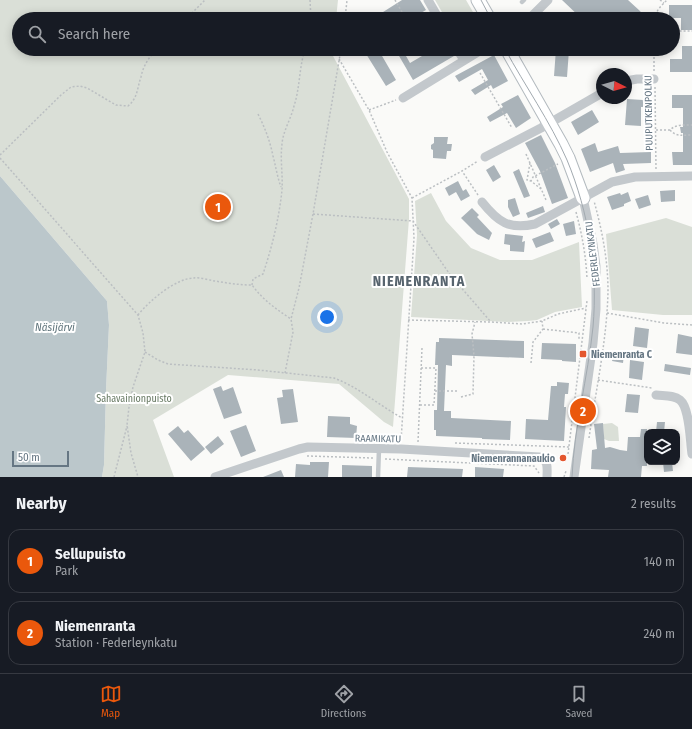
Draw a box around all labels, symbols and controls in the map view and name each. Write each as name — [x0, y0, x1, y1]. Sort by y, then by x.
search box — [12, 12, 680, 56]
icon: search — [26, 23, 48, 45]
text: Search here — [58, 25, 130, 43]
north arrow — [596, 68, 632, 104]
street label: PUUPUTKENPOLKU — [642, 75, 656, 151]
pin: 1 — [205, 192, 231, 222]
street label: FEDERLEYNKATU — [583, 220, 603, 287]
district label: NIEMENRANTA — [373, 273, 465, 290]
your location — [317, 307, 337, 327]
water label: Näsijärvi — [35, 321, 75, 334]
marker: Niemenranta C — [578, 349, 588, 359]
place label: Niemenranta C — [591, 349, 653, 361]
park label: Sahavainionpuisto — [96, 393, 172, 405]
pin: 2 — [570, 396, 596, 426]
map controls — [644, 429, 680, 465]
button: layers — [644, 429, 680, 465]
street label: RAAMIKATU — [355, 433, 401, 445]
scale bar — [12, 449, 69, 468]
text: 50 m — [18, 451, 40, 464]
place label: Niemenrannanaukio — [471, 453, 556, 465]
marker: Niemenrannanaukio — [558, 453, 568, 463]
text: Nearby — [16, 493, 67, 514]
text: 2 results — [631, 496, 676, 511]
text: Sellupuisto — [55, 545, 126, 563]
text: 1 — [27, 554, 33, 569]
text: 140 m — [644, 554, 675, 569]
text: Park — [55, 563, 78, 578]
text: Niemenranta — [55, 617, 135, 635]
text: 2 — [27, 626, 33, 641]
text: 240 m — [643, 626, 675, 641]
text: Station · Federleynkatu — [55, 635, 177, 650]
tab: Map — [100, 683, 122, 720]
tab: Directions — [321, 683, 366, 720]
tab: Saved — [566, 683, 592, 720]

